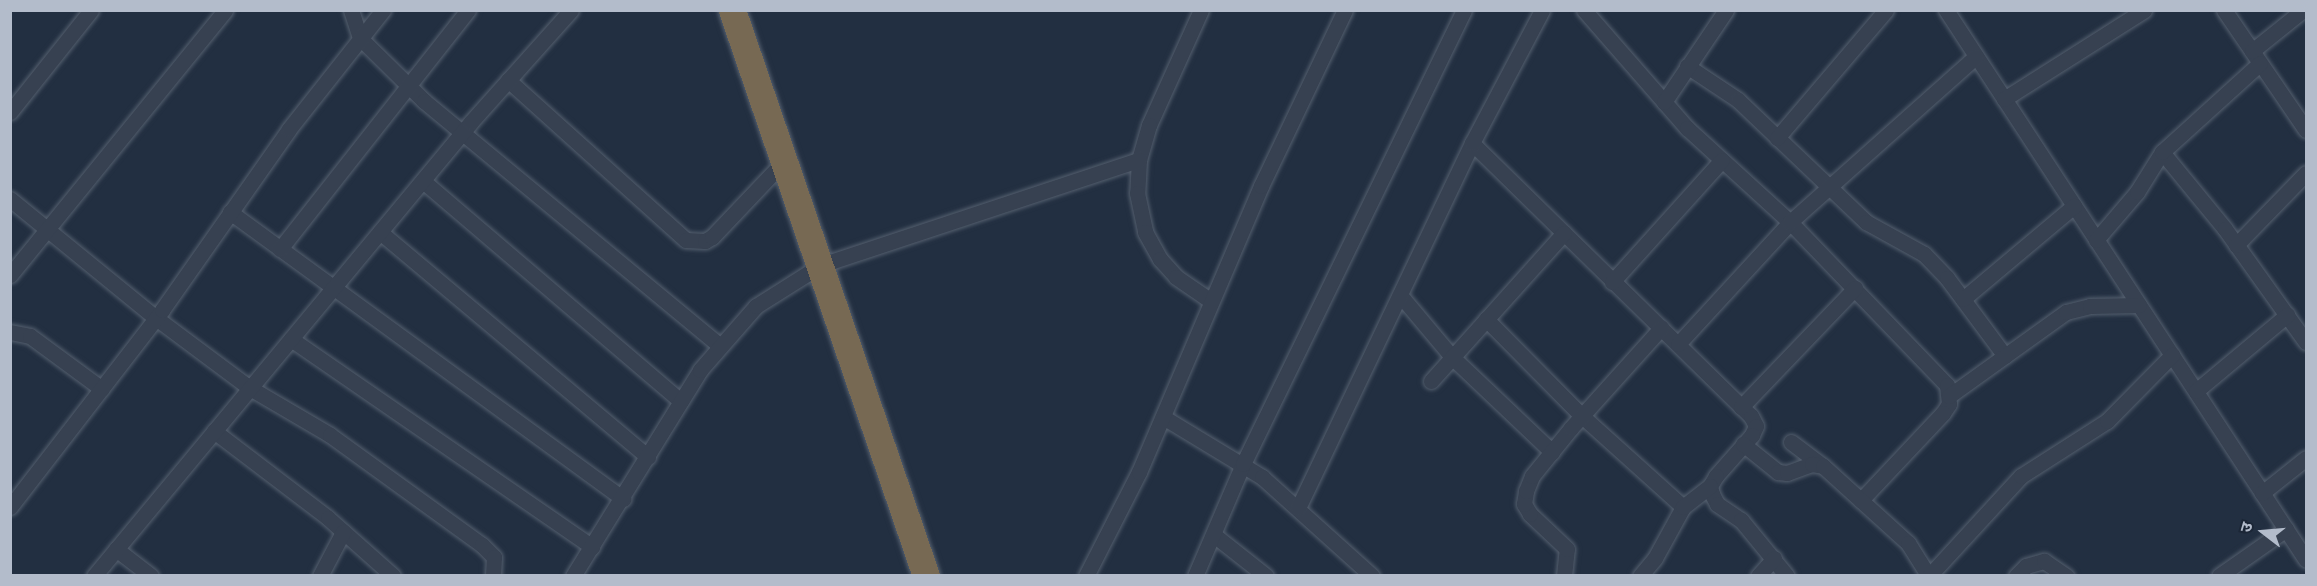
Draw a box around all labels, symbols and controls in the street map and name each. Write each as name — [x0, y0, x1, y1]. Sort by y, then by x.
north arrow — [2233, 502, 2293, 562]
text: उ — [2235, 520, 2256, 534]

